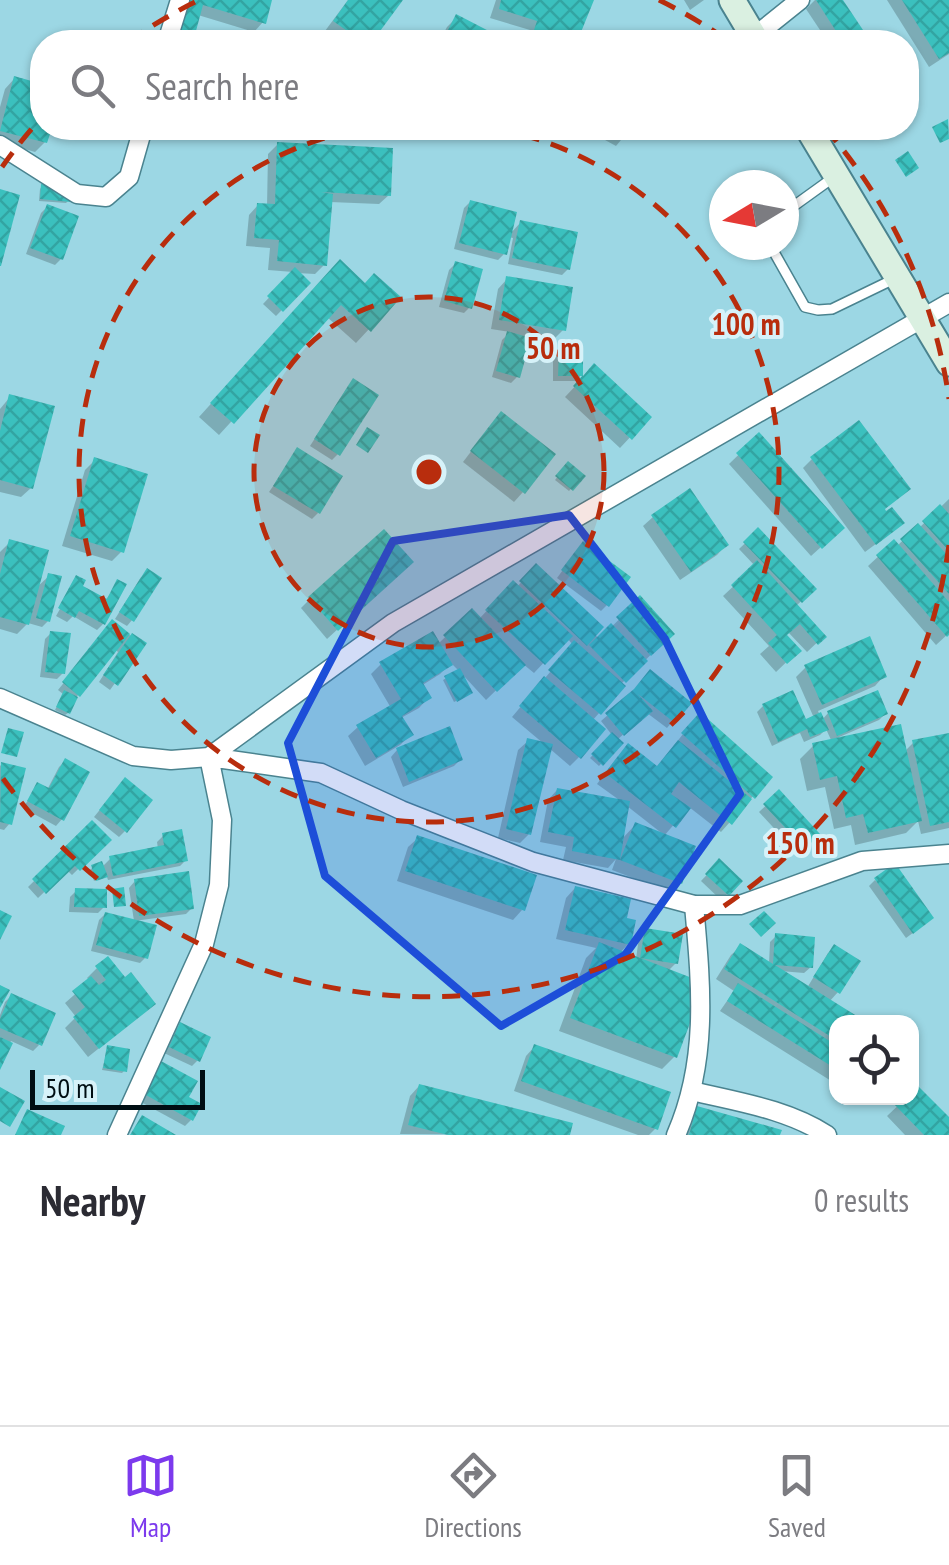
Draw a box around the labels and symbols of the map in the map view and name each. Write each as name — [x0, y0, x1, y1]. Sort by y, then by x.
north arrow — [709, 170, 799, 260]
text: 100 m — [711, 304, 781, 343]
text: 50 m — [526, 328, 580, 367]
centre of rings — [411, 454, 447, 490]
text: 150 m — [765, 823, 835, 862]
scale bar — [30, 1065, 205, 1110]

